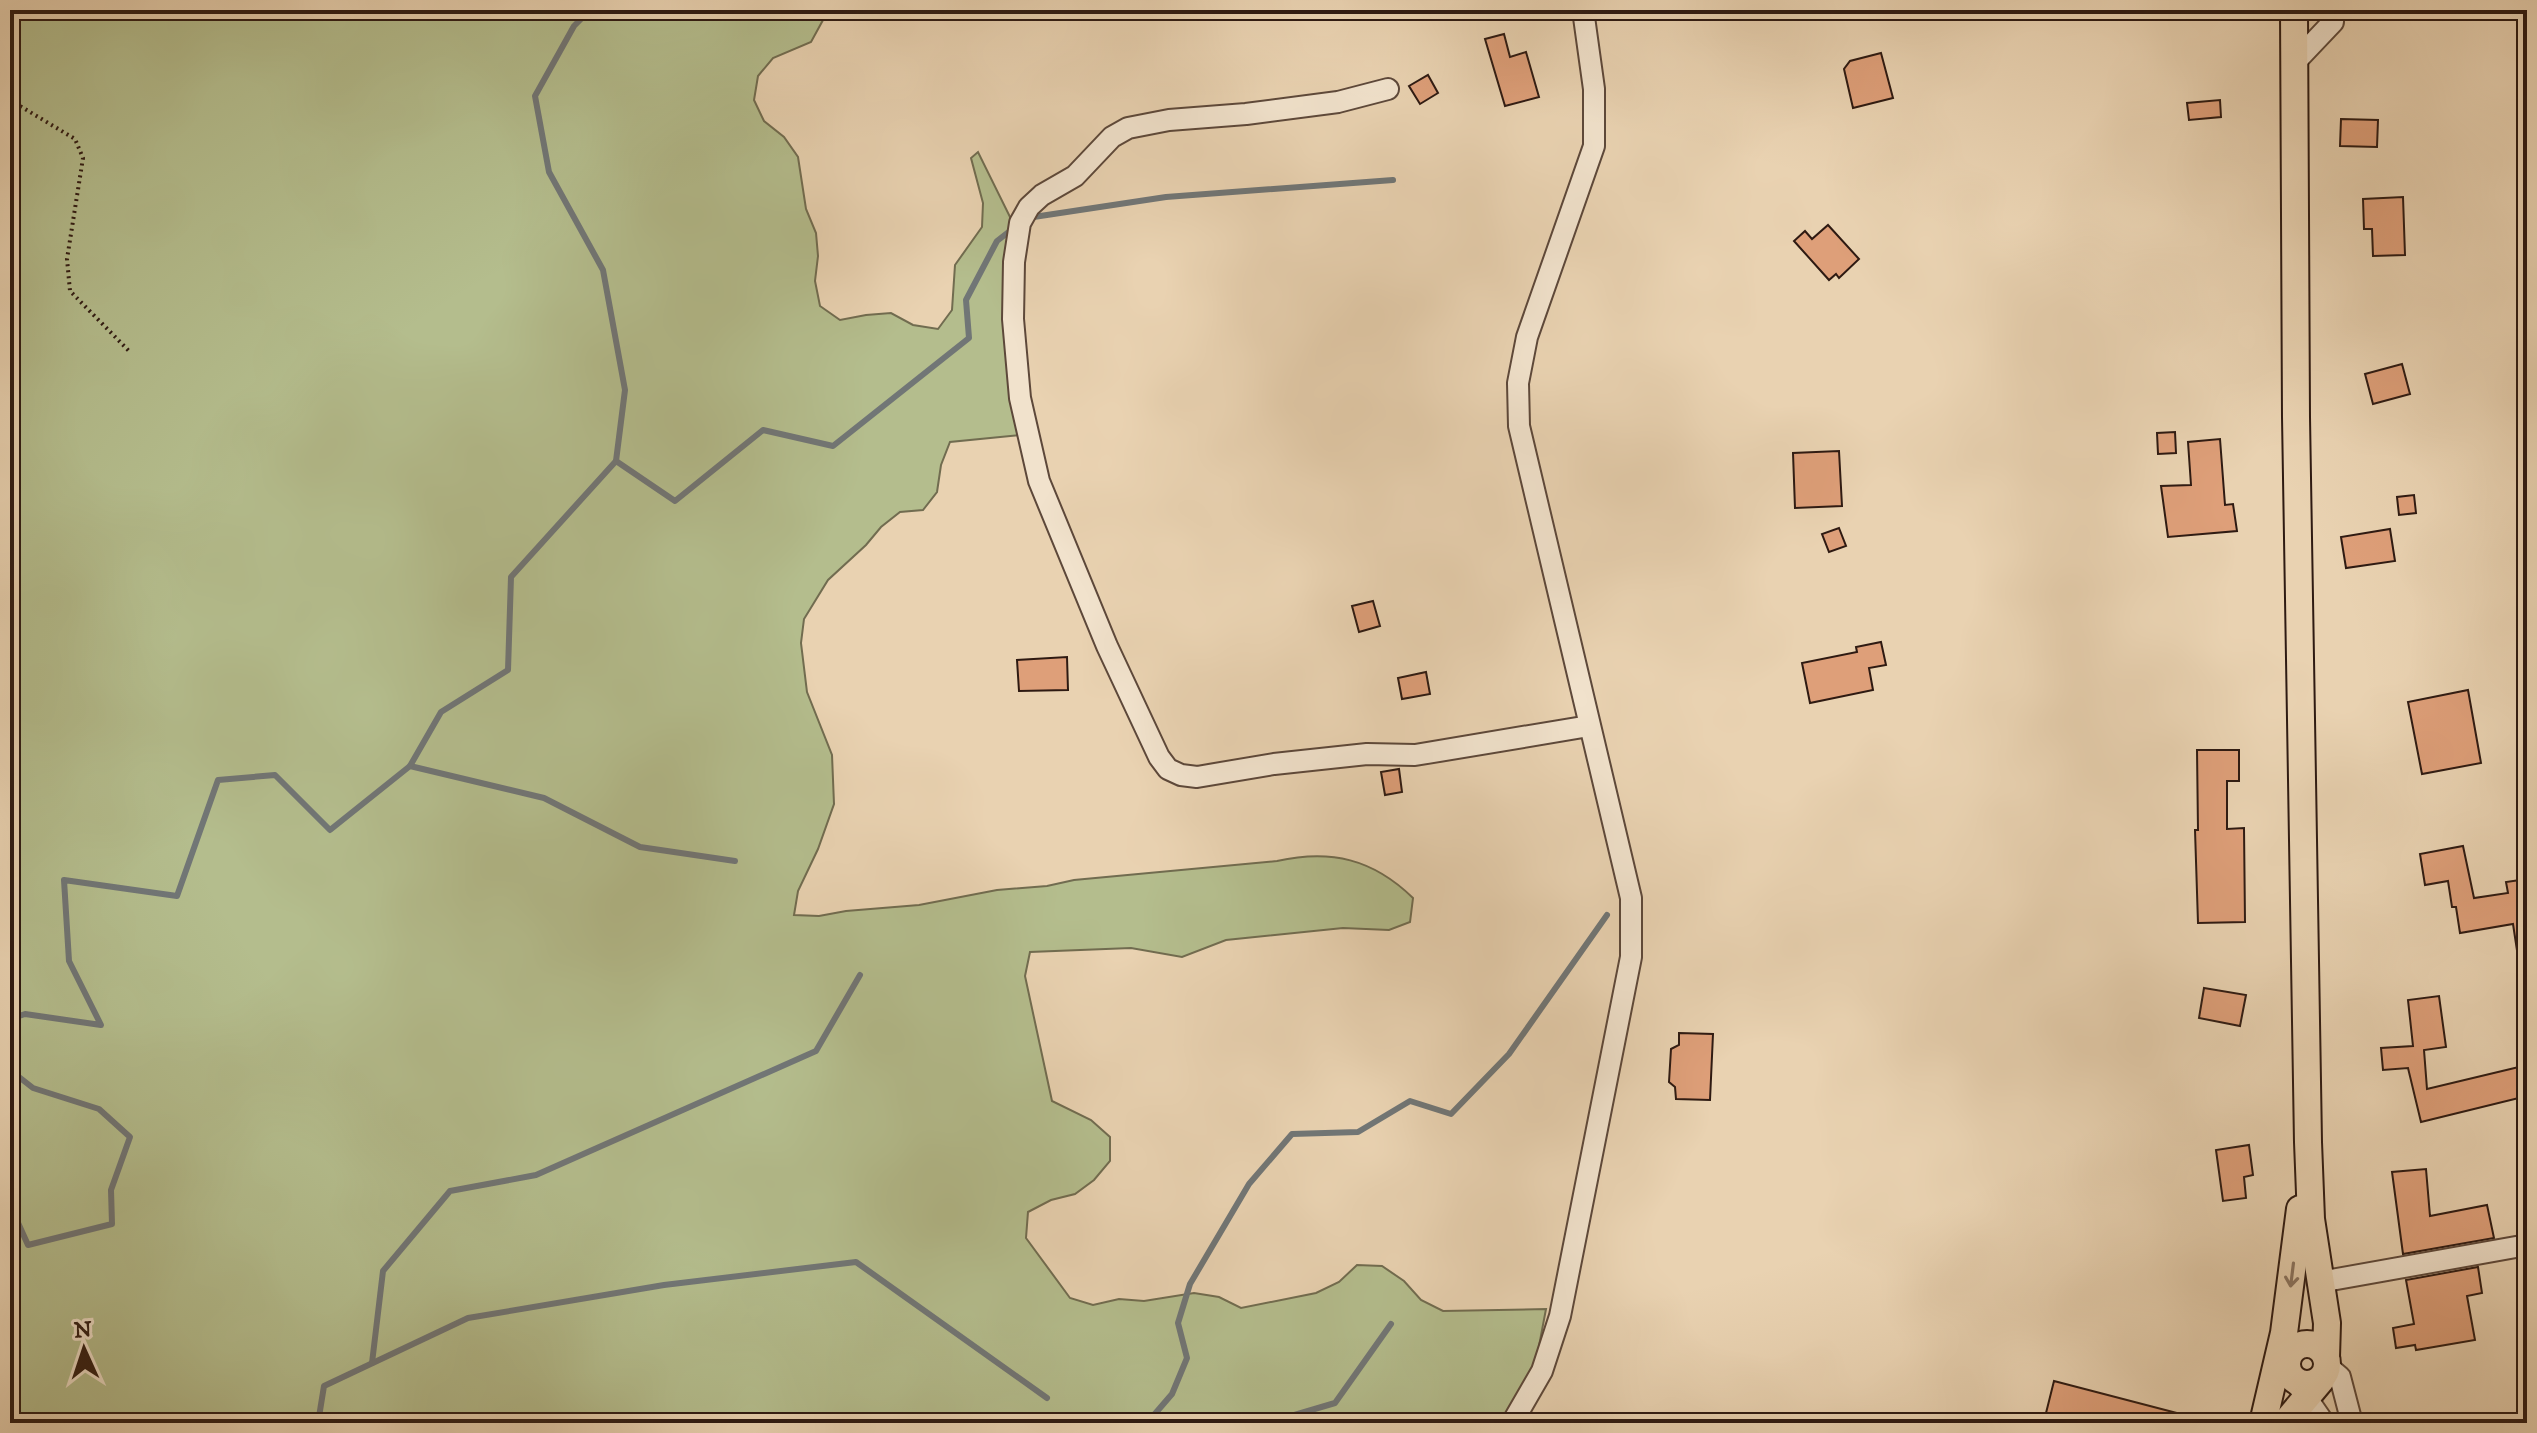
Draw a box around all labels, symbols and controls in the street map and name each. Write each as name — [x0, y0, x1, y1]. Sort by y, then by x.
one-way arrow — [2284, 1261, 2299, 1288]
north arrow — [44, 1309, 124, 1389]
text: N — [73, 1317, 93, 1344]

